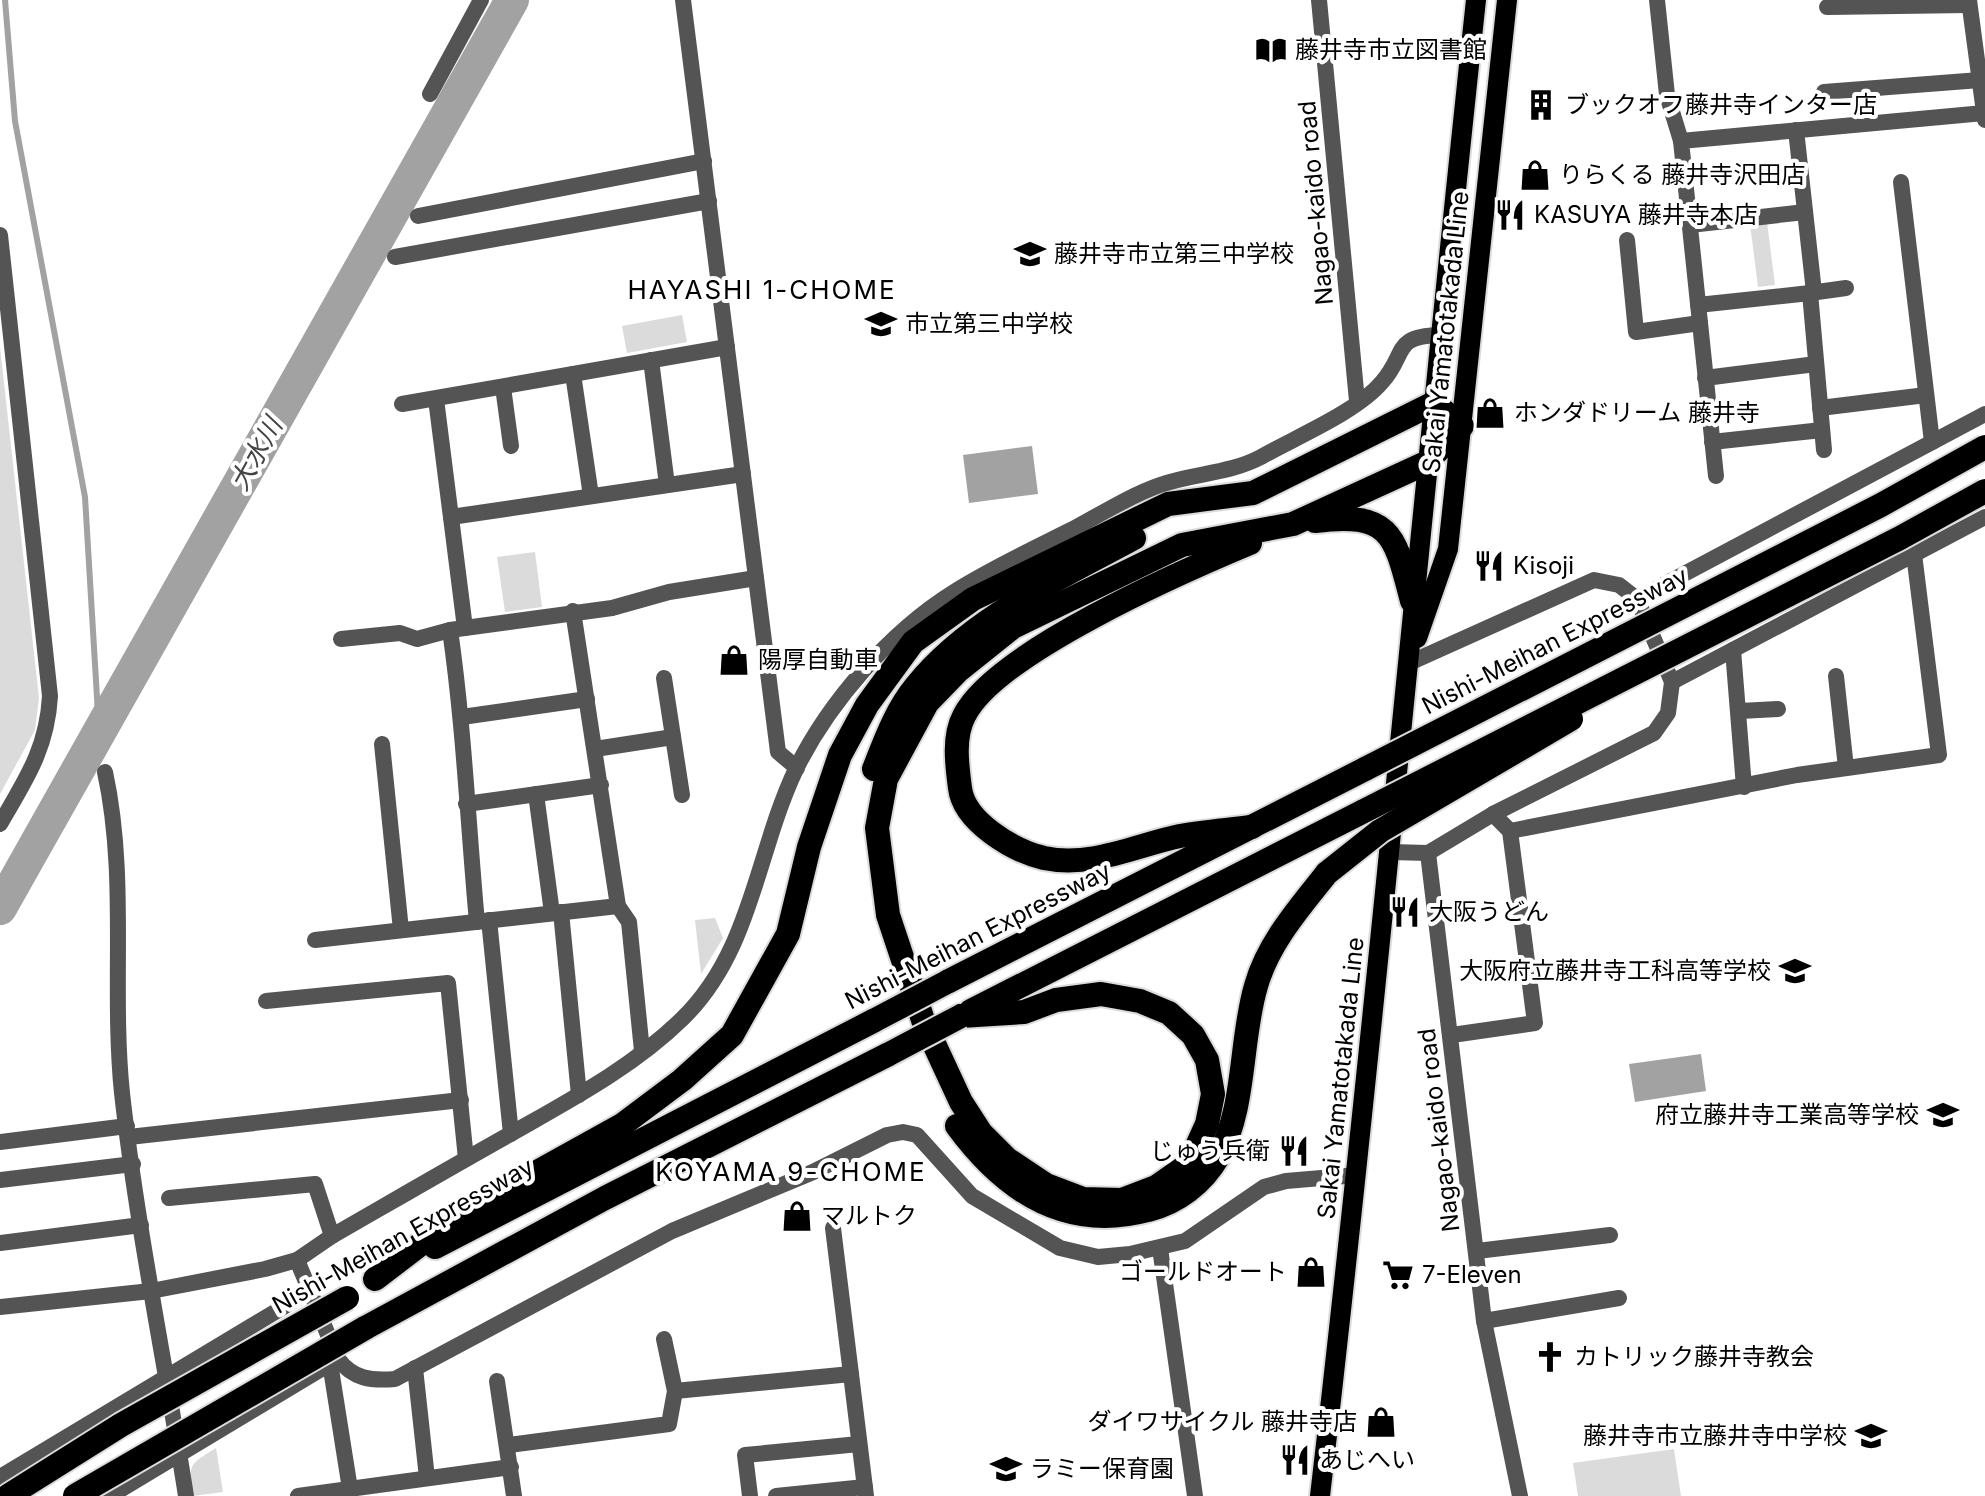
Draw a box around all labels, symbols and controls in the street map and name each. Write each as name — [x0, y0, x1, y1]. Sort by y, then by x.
library icon: 藤井寺市立図書館 — [1254, 33, 1288, 67]
place label: 藤井寺市立図書館 — [1295, 35, 1487, 64]
building icon: ブックオフ藤井寺インター店 — [1524, 88, 1558, 122]
place label: ブックオフ藤井寺インター店 — [1565, 90, 1877, 119]
street label: Nagao-kaido road — [1292, 100, 1339, 306]
shop icon: りらくる 藤井寺沢田店 — [1518, 158, 1552, 192]
place label: りらくる 藤井寺沢田店 — [1559, 160, 1805, 189]
street label: Sakai Yamatotakada Line — [1416, 190, 1475, 474]
restaurant icon: KASUYA 藤井寺本店 — [1493, 198, 1527, 232]
place label: KASUYA 藤井寺本店 — [1534, 200, 1758, 229]
school or university icon: 藤井寺市立第三中学校 — [1013, 237, 1047, 271]
place label: 藤井寺市立第三中学校 — [1054, 239, 1294, 268]
district label: HAYASHI 1-CHOME — [627, 274, 897, 305]
school or university icon: 市立第三中学校 — [864, 307, 898, 341]
place label: 市立第三中学校 — [905, 309, 1073, 338]
shop icon: ホンダドリーム 藤井寺 — [1473, 396, 1507, 430]
place label: ホンダドリーム 藤井寺 — [1514, 398, 1760, 427]
water label: 大水川 — [223, 410, 289, 495]
restaurant icon: Kisoji — [1472, 549, 1506, 583]
place label: Kisoji — [1513, 551, 1574, 580]
street label: Nishi-Meihan Expressway — [1417, 561, 1692, 720]
shop icon: 陽厚自動車 — [717, 643, 751, 677]
place label: 陽厚自動車 — [758, 645, 878, 674]
street label: Nishi-Meihan Expressway — [840, 856, 1115, 1015]
restaurant icon: 大阪うどん — [1388, 895, 1422, 929]
place label: 大阪うどん — [1429, 897, 1549, 926]
street label: Sakai Yamatotakada Line — [1311, 936, 1370, 1220]
school or university icon: 大阪府立藤井寺工科高等学校 — [1778, 954, 1812, 988]
place label: 大阪府立藤井寺工科高等学校 — [1459, 956, 1771, 985]
street label: Nagao-kaido road — [1412, 1027, 1465, 1234]
school or university icon: 府立藤井寺工業高等学校 — [1926, 1098, 1960, 1132]
place label: 府立藤井寺工業高等学校 — [1655, 1100, 1919, 1129]
restaurant icon: じゅう兵衛 — [1277, 1134, 1311, 1168]
place label: じゅう兵衛 — [1150, 1136, 1270, 1165]
street label: Nishi-Meihan Expressway — [267, 1152, 538, 1320]
district label: KOYAMA 9-CHOME — [655, 1156, 927, 1187]
shop icon: マルトク — [780, 1199, 814, 1233]
place label: マルトク — [821, 1201, 917, 1230]
shop icon: ゴールドオート — [1294, 1255, 1328, 1289]
place label: ゴールドオート — [1119, 1257, 1287, 1286]
supermarket icon: 7-Eleven — [1381, 1258, 1415, 1292]
place label: 7-Eleven — [1422, 1260, 1522, 1289]
church icon: カトリック藤井寺教会 — [1533, 1340, 1567, 1374]
place label: カトリック藤井寺教会 — [1574, 1342, 1814, 1371]
shop icon: ダイワサイクル 藤井寺店 — [1364, 1405, 1398, 1439]
place label: ダイワサイクル 藤井寺店 — [1087, 1407, 1357, 1436]
school or university icon: 藤井寺市立藤井寺中学校 — [1854, 1419, 1888, 1453]
place label: 藤井寺市立藤井寺中学校 — [1583, 1421, 1847, 1450]
restaurant icon: あじへい — [1278, 1443, 1312, 1477]
place label: あじへい — [1319, 1445, 1415, 1474]
school or university icon: ラミー保育園 — [989, 1452, 1023, 1486]
place label: ラミー保育園 — [1030, 1454, 1174, 1483]

